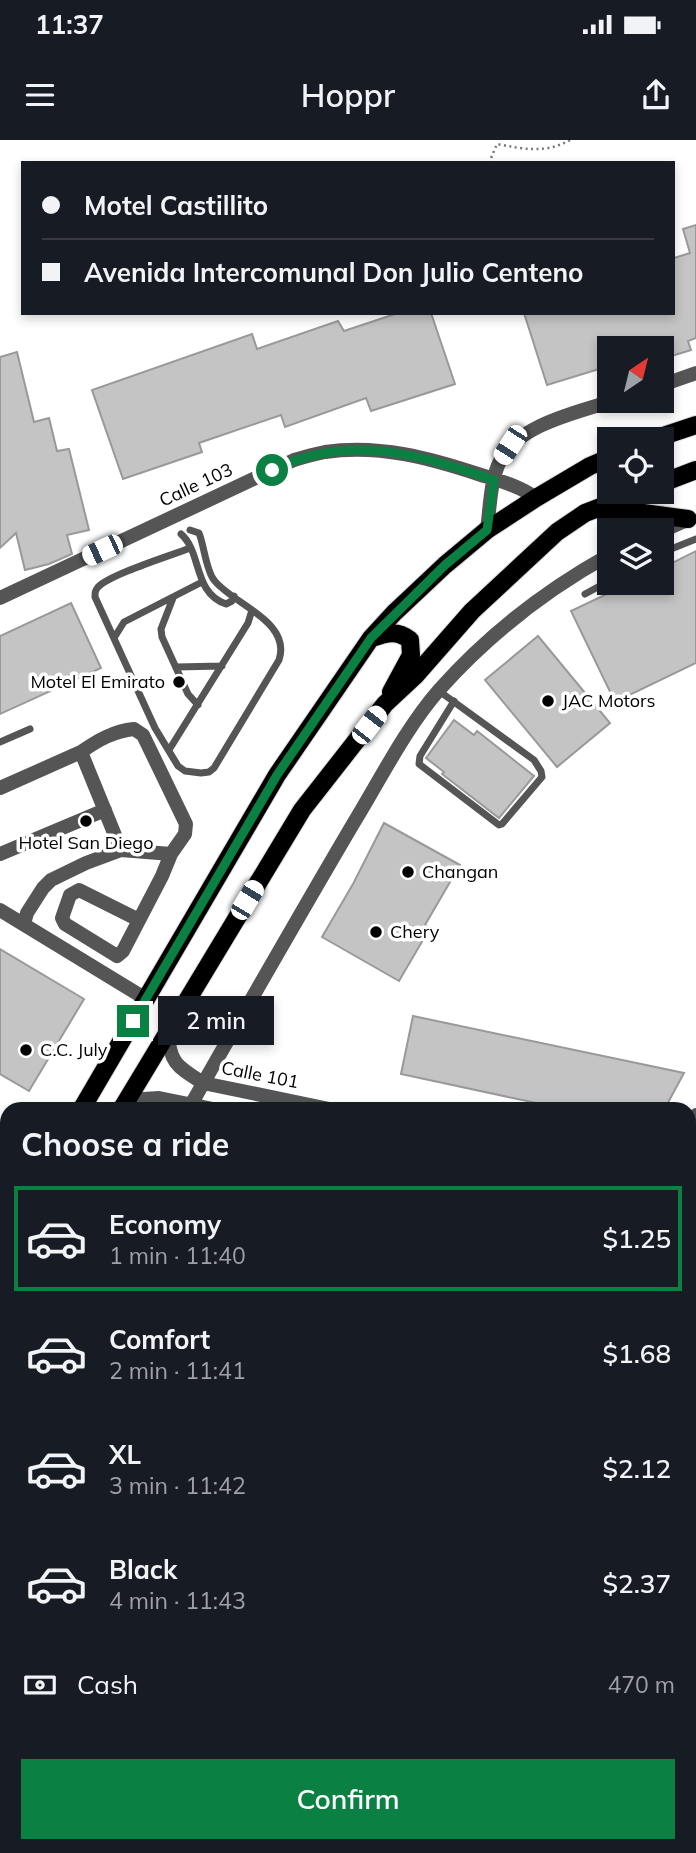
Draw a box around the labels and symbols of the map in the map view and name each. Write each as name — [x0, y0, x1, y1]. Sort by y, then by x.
north arrow — [597, 336, 674, 413]
car — [490, 422, 531, 468]
route start — [256, 454, 288, 486]
street label: Calle 103 — [155, 458, 236, 512]
car — [79, 532, 126, 568]
place label: Motel El Emirato — [30, 670, 165, 693]
marker: Motel El Emirato — [171, 674, 187, 690]
place label: JAC Motors — [562, 689, 656, 712]
marker: JAC Motors — [540, 693, 556, 709]
car — [348, 702, 391, 748]
marker: Hotel San Diego — [78, 813, 94, 829]
place label: Hotel San Diego — [19, 831, 153, 854]
place label: Changan — [422, 860, 498, 883]
marker: Changan — [400, 864, 416, 880]
car — [228, 877, 267, 923]
place label: Chery — [390, 920, 440, 943]
marker: Chery — [368, 924, 384, 940]
callout: 2 min — [158, 996, 273, 1046]
route end — [117, 1005, 149, 1037]
place label: C.C. July — [40, 1038, 108, 1061]
marker: C.C. July — [18, 1042, 34, 1058]
street label: Calle 101 — [219, 1056, 301, 1093]

